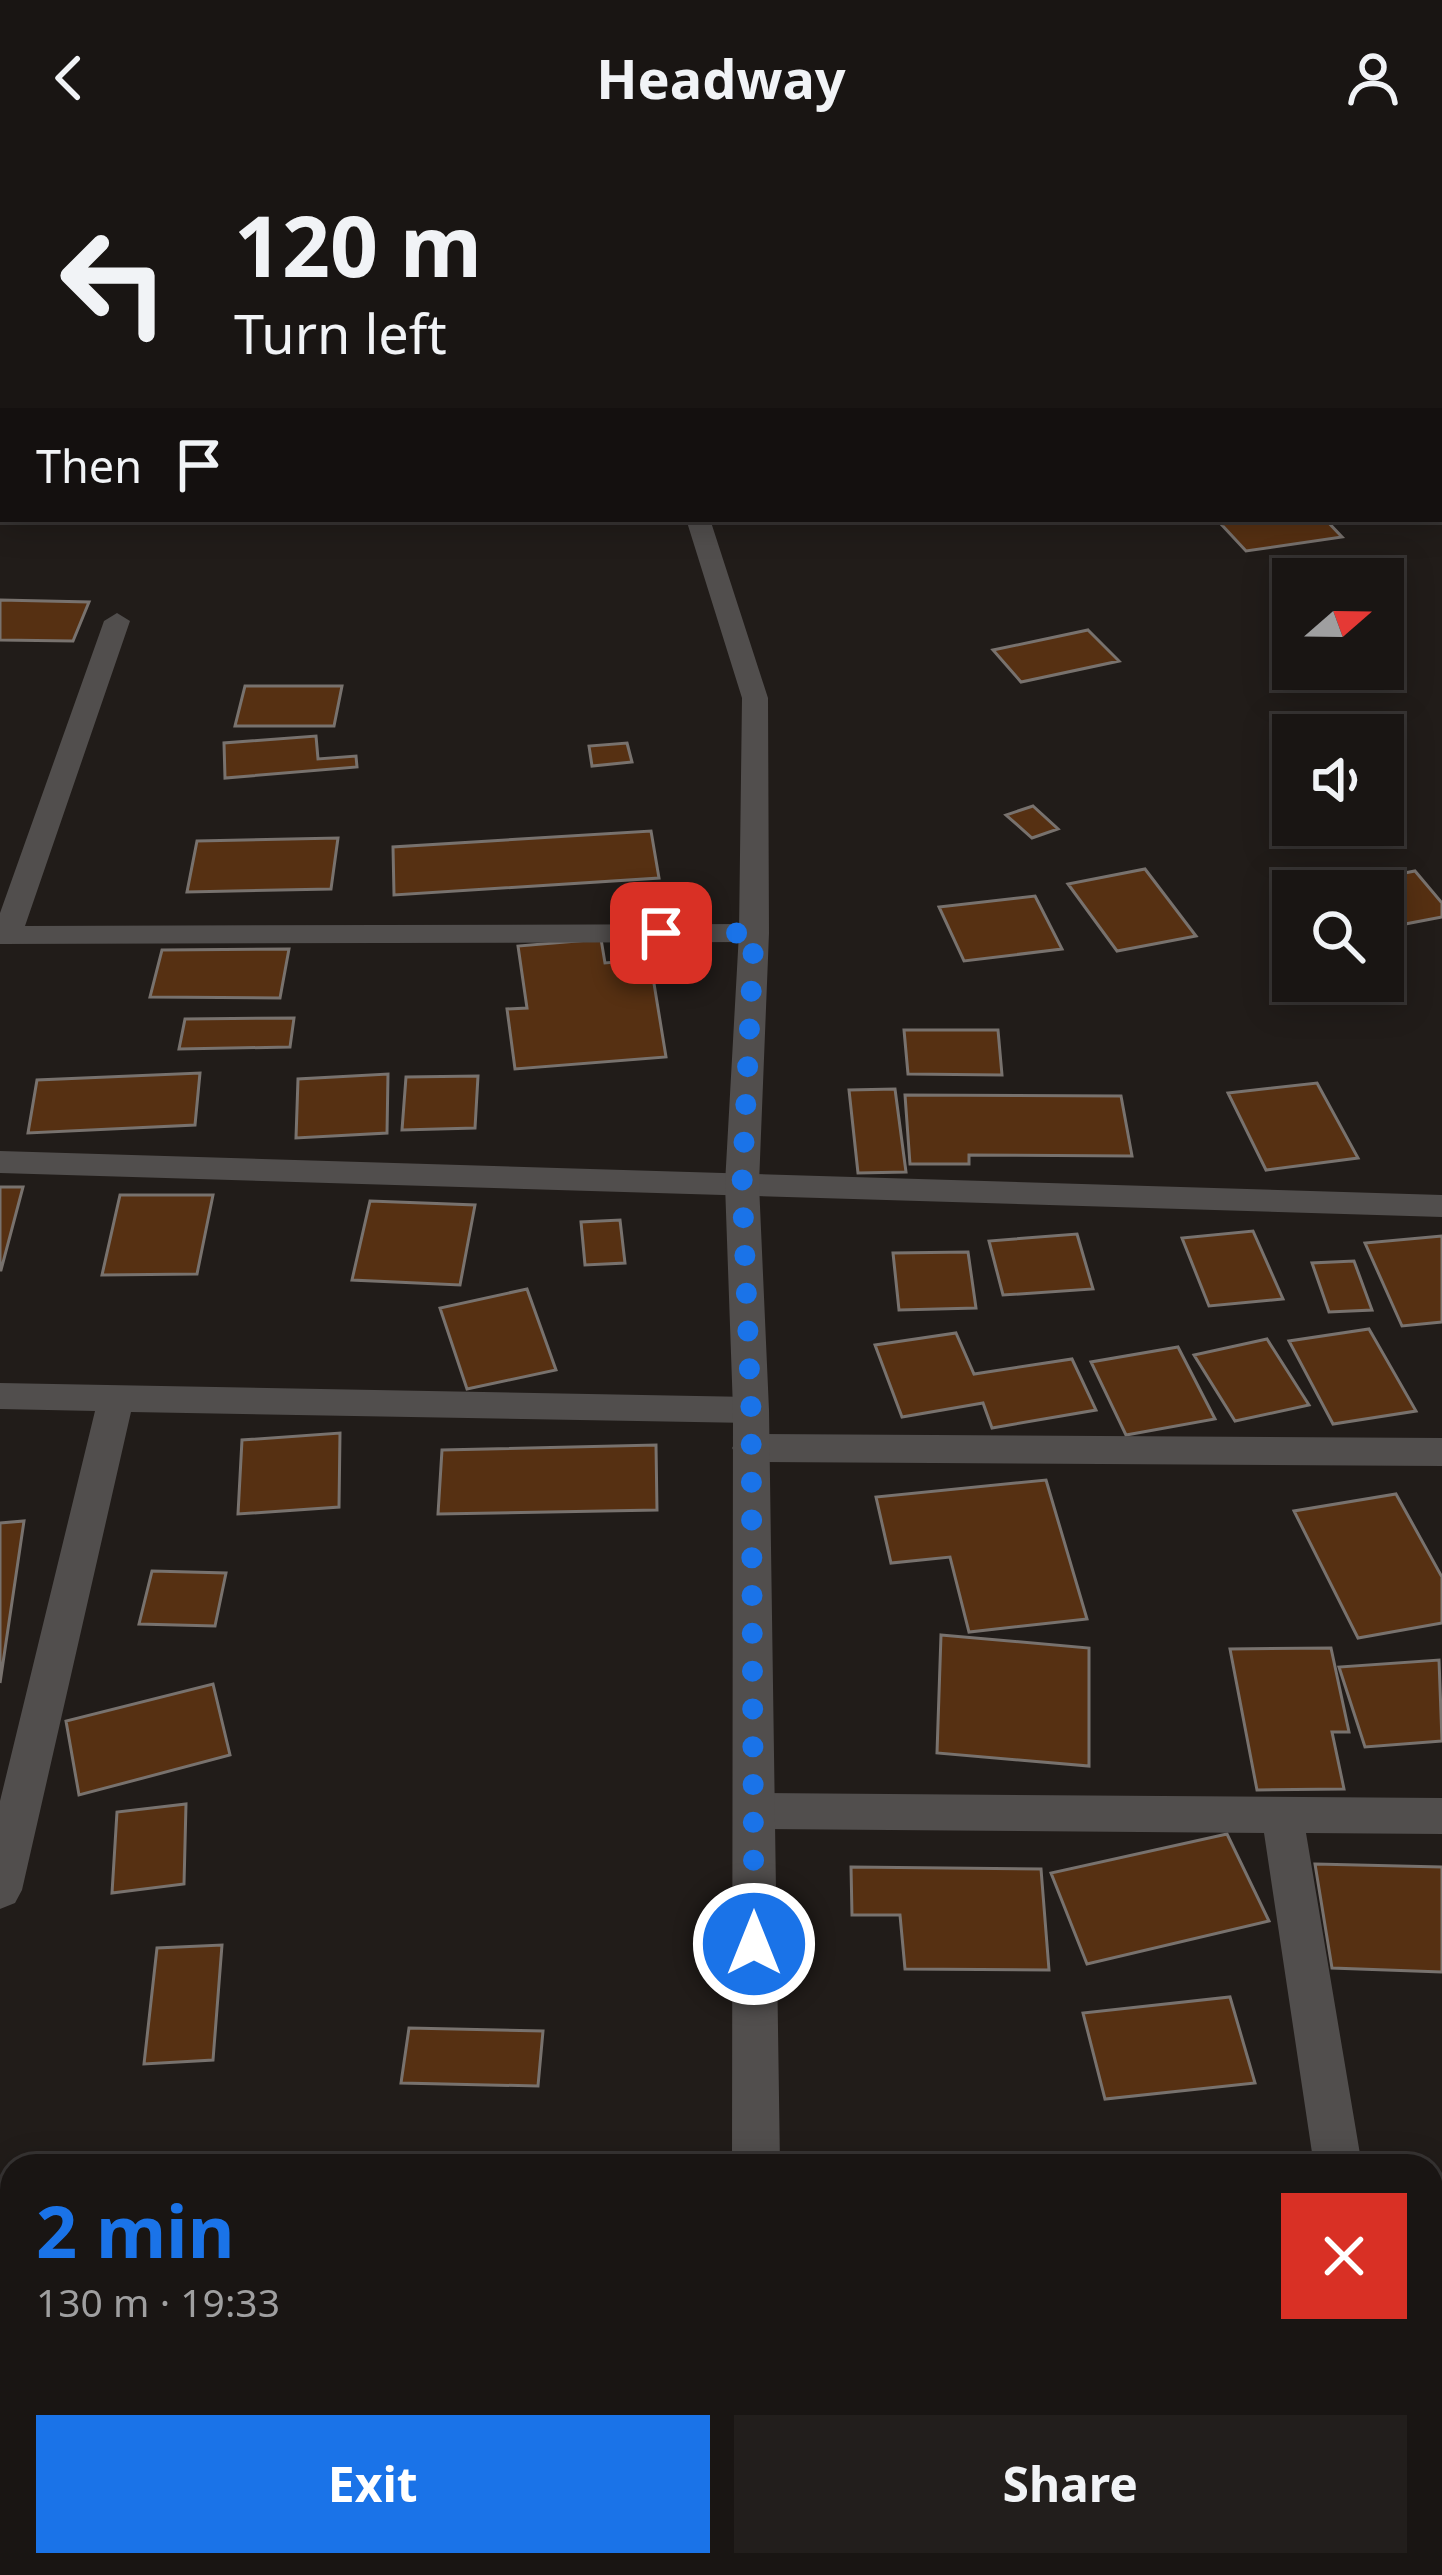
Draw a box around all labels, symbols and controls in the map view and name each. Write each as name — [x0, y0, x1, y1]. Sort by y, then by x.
text: Headway — [596, 41, 846, 115]
icon: back — [36, 45, 102, 111]
icon: person — [1340, 45, 1406, 111]
text: 120 m — [234, 187, 482, 302]
icon: left — [36, 204, 192, 360]
text: Turn left — [234, 296, 447, 370]
icon: arrive — [166, 432, 232, 498]
text: Then — [36, 435, 142, 496]
north arrow — [1272, 558, 1404, 690]
map controls — [1272, 558, 1404, 1002]
button: sound — [1272, 714, 1404, 846]
button: search — [1272, 870, 1404, 1002]
pin — [610, 882, 712, 984]
icon: arrive — [628, 900, 694, 966]
position arrow — [691, 1881, 817, 2007]
text: 2 min — [36, 2181, 234, 2279]
button: close — [1281, 2193, 1407, 2319]
text: 130 m · 19:33 — [36, 2275, 280, 2328]
button: Exit — [36, 2415, 710, 2553]
button: Share — [734, 2415, 1407, 2553]

